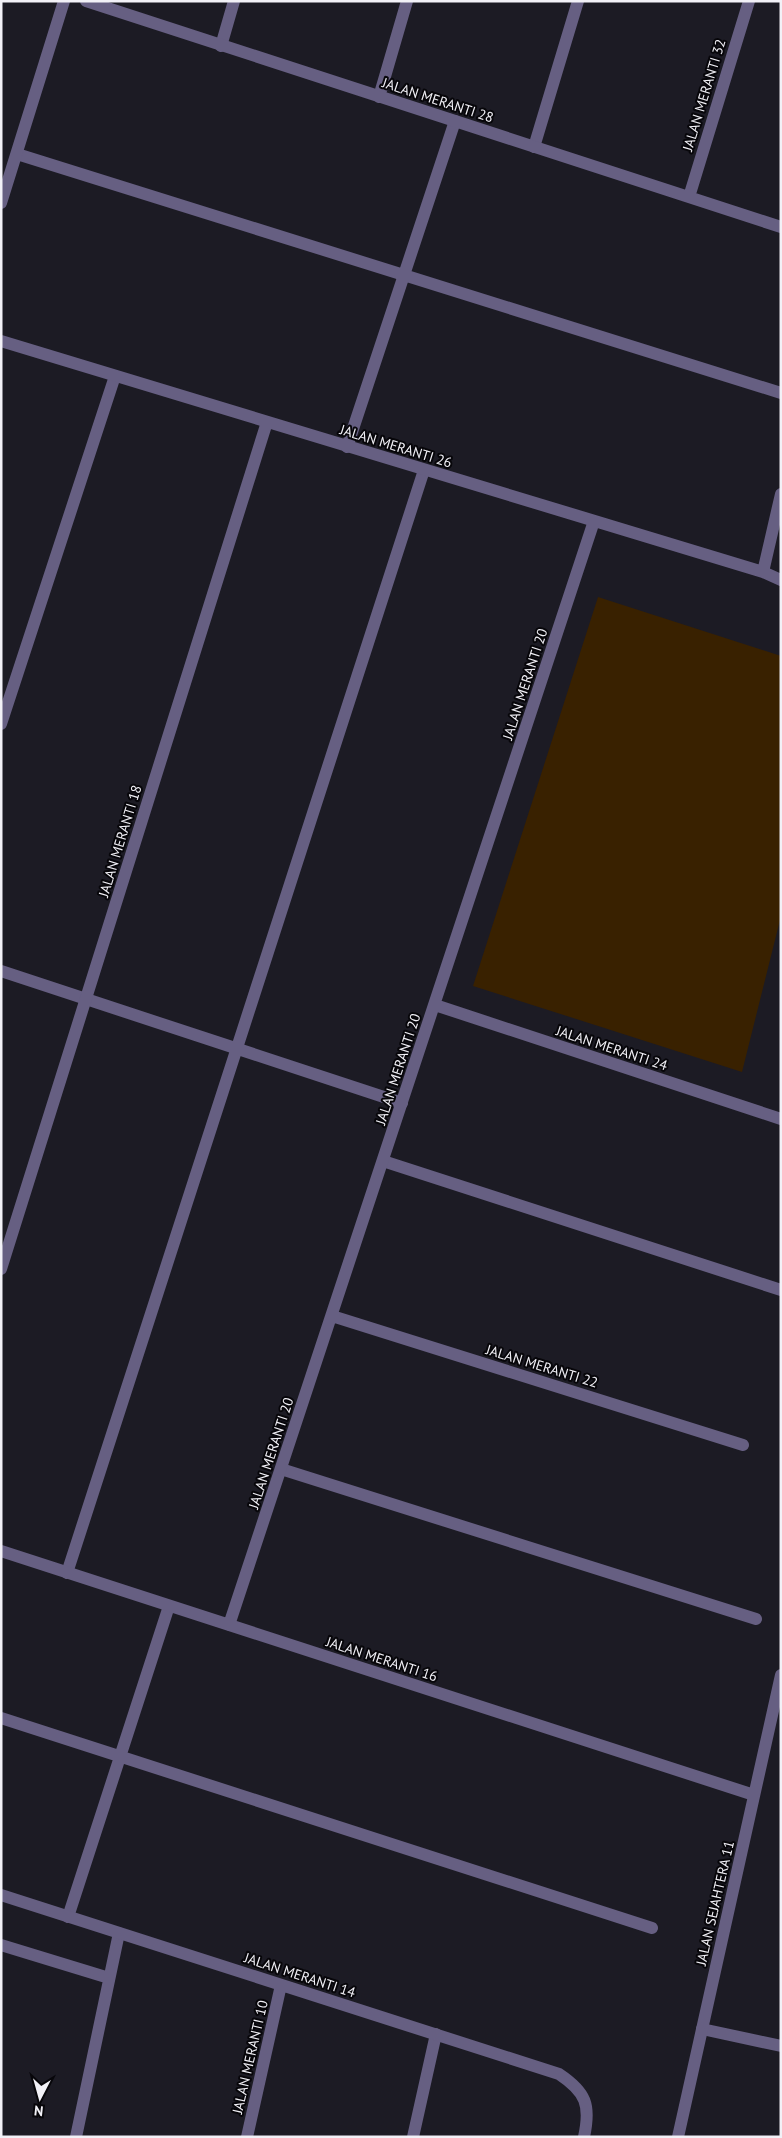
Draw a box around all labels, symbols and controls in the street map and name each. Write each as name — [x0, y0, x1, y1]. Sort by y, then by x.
street label: JALAN MERANTI 32 — [678, 37, 730, 154]
street label: JALAN MERANTI 28 — [379, 73, 496, 126]
street label: JALAN MERANTI 26 — [337, 420, 454, 472]
street label: JALAN MERANTI 20 — [498, 626, 552, 743]
street label: JALAN MERANTI 18 — [94, 783, 146, 900]
street label: JALAN MERANTI 20 — [371, 1011, 425, 1128]
street label: JALAN MERANTI 24 — [553, 1021, 670, 1075]
street label: JALAN MERANTI 22 — [483, 1340, 600, 1392]
street label: JALAN MERANTI 20 — [244, 1395, 298, 1512]
street label: JALAN MERANTI 16 — [323, 1632, 440, 1685]
street label: JALAN SEJAHTERA 11 — [692, 1839, 738, 1968]
street label: JALAN MERANTI 14 — [241, 1948, 358, 2002]
street label: JALAN MERANTI 10 — [228, 1998, 272, 2116]
north arrow — [15, 2073, 65, 2123]
text: N — [33, 2101, 44, 2120]

